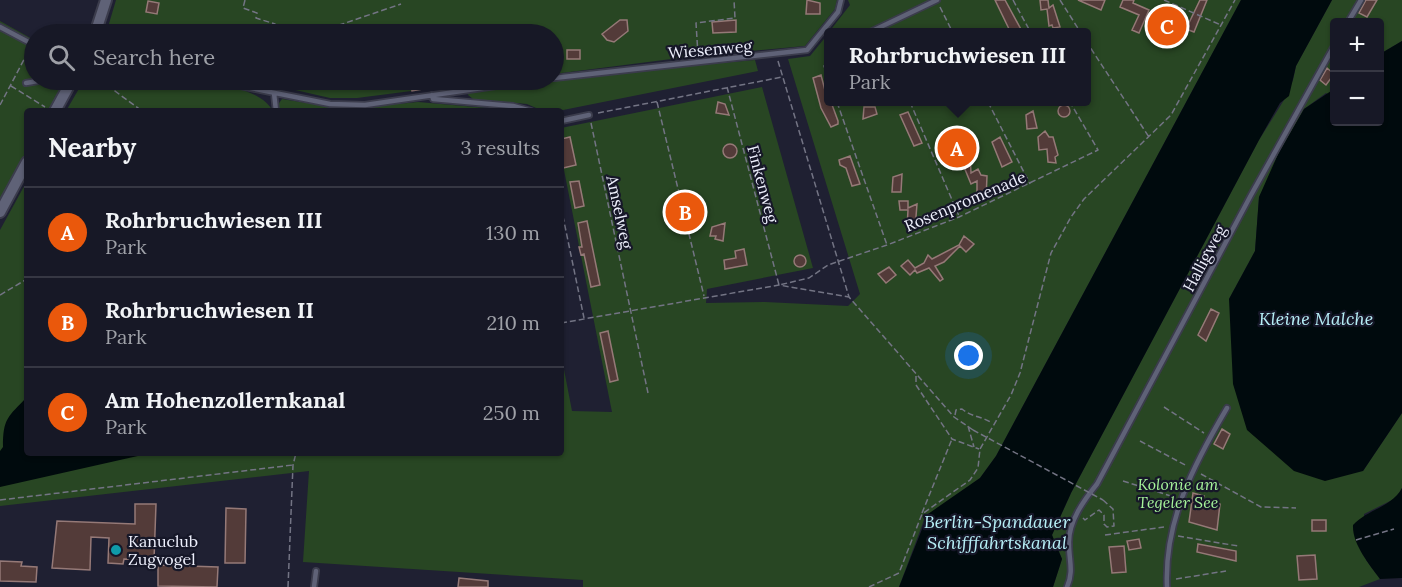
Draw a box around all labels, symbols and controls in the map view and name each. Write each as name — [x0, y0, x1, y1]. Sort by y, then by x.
pin: C — [1148, 3, 1186, 48]
map controls — [1330, 18, 1384, 126]
button: + — [1330, 18, 1384, 72]
search box — [24, 24, 564, 90]
popup — [824, 28, 1091, 106]
street label: Wiesenweg — [667, 35, 754, 63]
icon: search — [45, 41, 78, 74]
text: Rohrbruchwiesen III — [849, 41, 1066, 69]
text: Search here — [93, 43, 215, 71]
text: Park — [849, 69, 890, 94]
button: − — [1330, 72, 1384, 126]
pin: A — [938, 126, 976, 170]
text: Nearby — [48, 131, 136, 164]
text: 3 results — [461, 135, 540, 160]
street label: Finkenweg — [743, 143, 783, 226]
street label: Rosenpromenade — [901, 166, 1029, 236]
street label: Amselweg — [602, 172, 638, 252]
pin: B — [666, 190, 704, 234]
text: Rohrbruchwiesen III — [105, 206, 322, 234]
text: A — [61, 220, 74, 245]
text: 130 m — [486, 220, 540, 245]
street label: Halligweg — [1178, 220, 1230, 295]
text: Park — [105, 234, 147, 259]
text: Rohrbruchwiesen II — [105, 296, 314, 324]
water label: Kleine Malche — [1259, 307, 1373, 330]
text: B — [61, 310, 74, 335]
text: 210 m — [486, 310, 540, 335]
text: Park — [105, 324, 147, 349]
your location — [954, 341, 983, 370]
text: Am Hohenzollernkanal — [105, 386, 345, 414]
text: C — [61, 400, 74, 425]
text: 250 m — [483, 400, 540, 425]
text: Park — [105, 414, 147, 439]
park label: Kolonie am Tegeler See — [1137, 474, 1219, 512]
water label: Berlin-Spandauer Schifffahrtskanal — [924, 510, 1071, 554]
place label: Kanuclub Zugvogel — [128, 531, 198, 569]
marker: Kanuclub Zugvogel — [109, 543, 123, 557]

